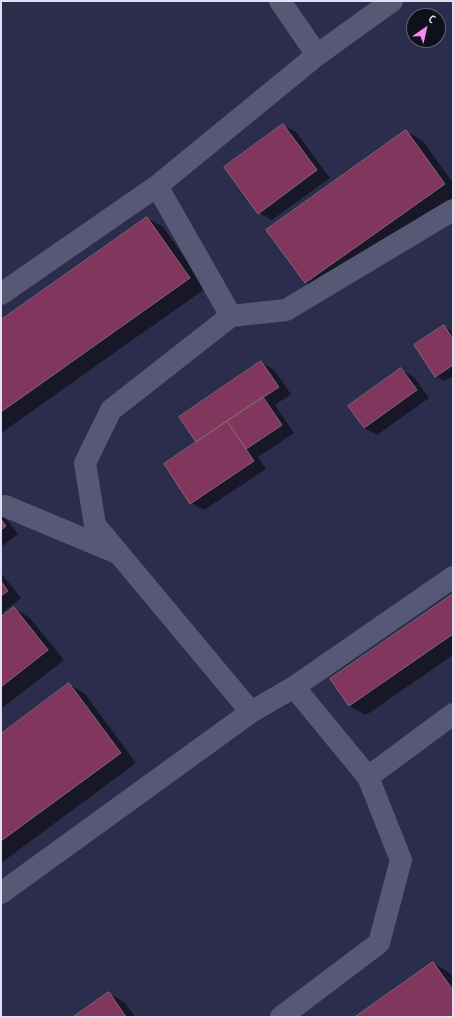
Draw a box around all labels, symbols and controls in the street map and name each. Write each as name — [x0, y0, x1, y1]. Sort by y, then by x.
north arrow — [406, 8, 446, 48]
text: С — [426, 12, 438, 26]

